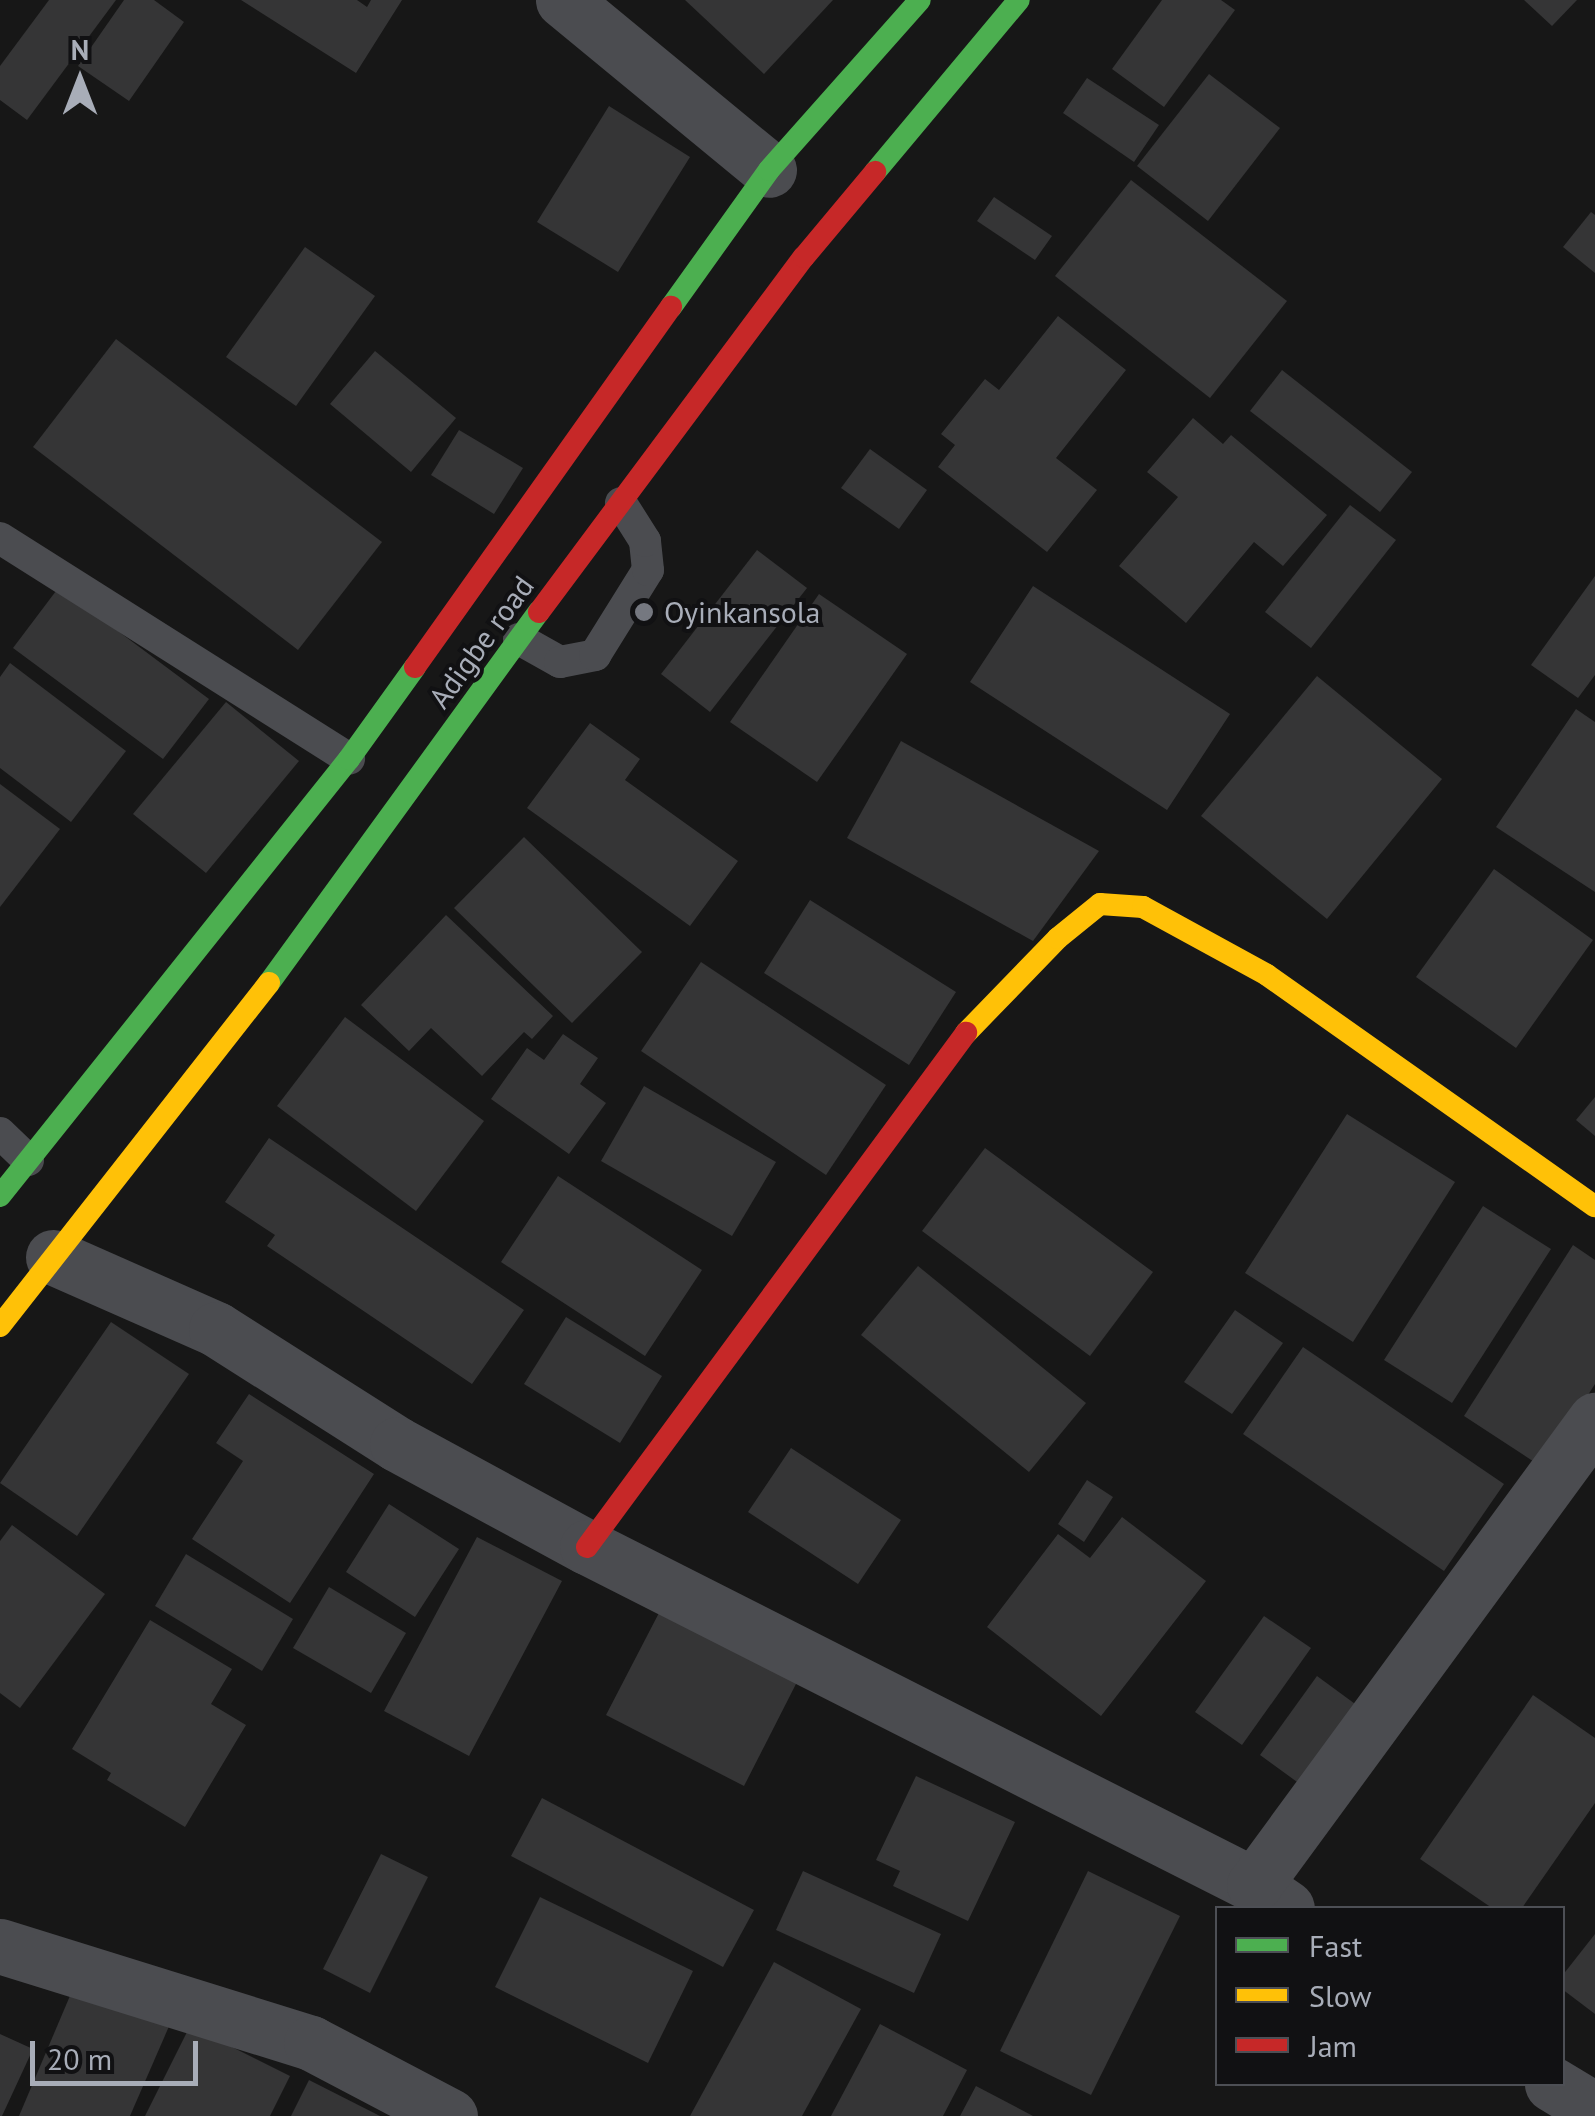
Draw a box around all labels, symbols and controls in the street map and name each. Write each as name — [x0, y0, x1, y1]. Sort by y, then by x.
north arrow — [30, 30, 130, 130]
text: N — [71, 31, 89, 68]
street label: Adigbe road — [421, 569, 541, 715]
place label: Oyinkansola — [664, 594, 820, 630]
marker: Oyinkansola — [633, 601, 655, 623]
legend — [1215, 1906, 1565, 2086]
text: Fast — [1309, 1926, 1362, 1965]
text: Slow — [1309, 1976, 1372, 2015]
scale bar — [35, 2021, 202, 2083]
text: Jam — [1309, 2026, 1357, 2065]
text: 20 m — [47, 2039, 112, 2078]

